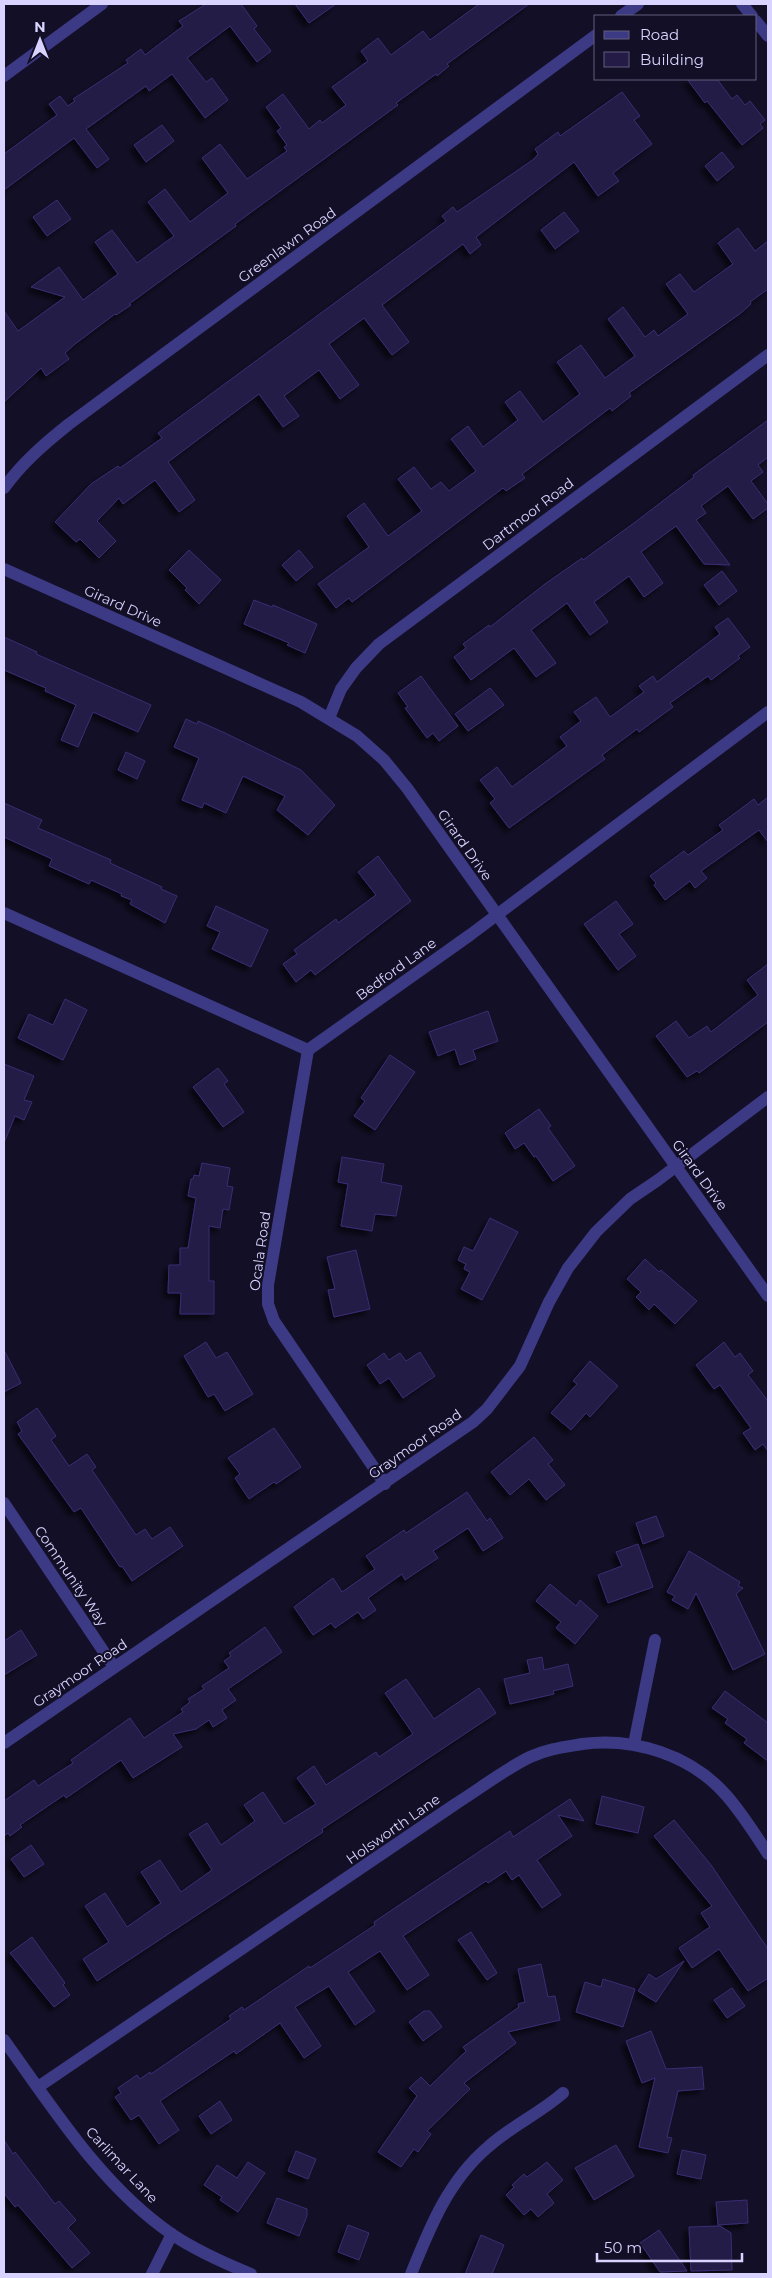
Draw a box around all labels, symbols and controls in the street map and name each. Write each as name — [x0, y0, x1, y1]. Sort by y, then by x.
north arrow — [15, 15, 65, 65]
legend — [594, 15, 757, 80]
text: N — [34, 18, 46, 36]
text: Road — [640, 25, 679, 44]
text: Building — [640, 50, 704, 69]
street label: Greenlawn Road — [235, 203, 339, 287]
street label: Dartmoor Road — [479, 474, 577, 554]
street label: Girard Drive — [81, 581, 165, 631]
street label: Girard Drive — [434, 806, 496, 884]
street label: Bedford Lane — [352, 934, 440, 1004]
street label: Girard Drive — [668, 1136, 732, 1214]
street label: Ocala Road — [246, 1210, 274, 1292]
street label: Graymoor Road — [365, 1405, 465, 1483]
street label: Community Way — [31, 1522, 112, 1630]
street label: Graymoor Road — [29, 1635, 131, 1711]
street label: Holsworth Lane — [343, 1790, 443, 1868]
street label: Carlimar Lane — [82, 2123, 162, 2207]
scale bar — [597, 2230, 742, 2262]
text: 50 m — [604, 2238, 642, 2257]

